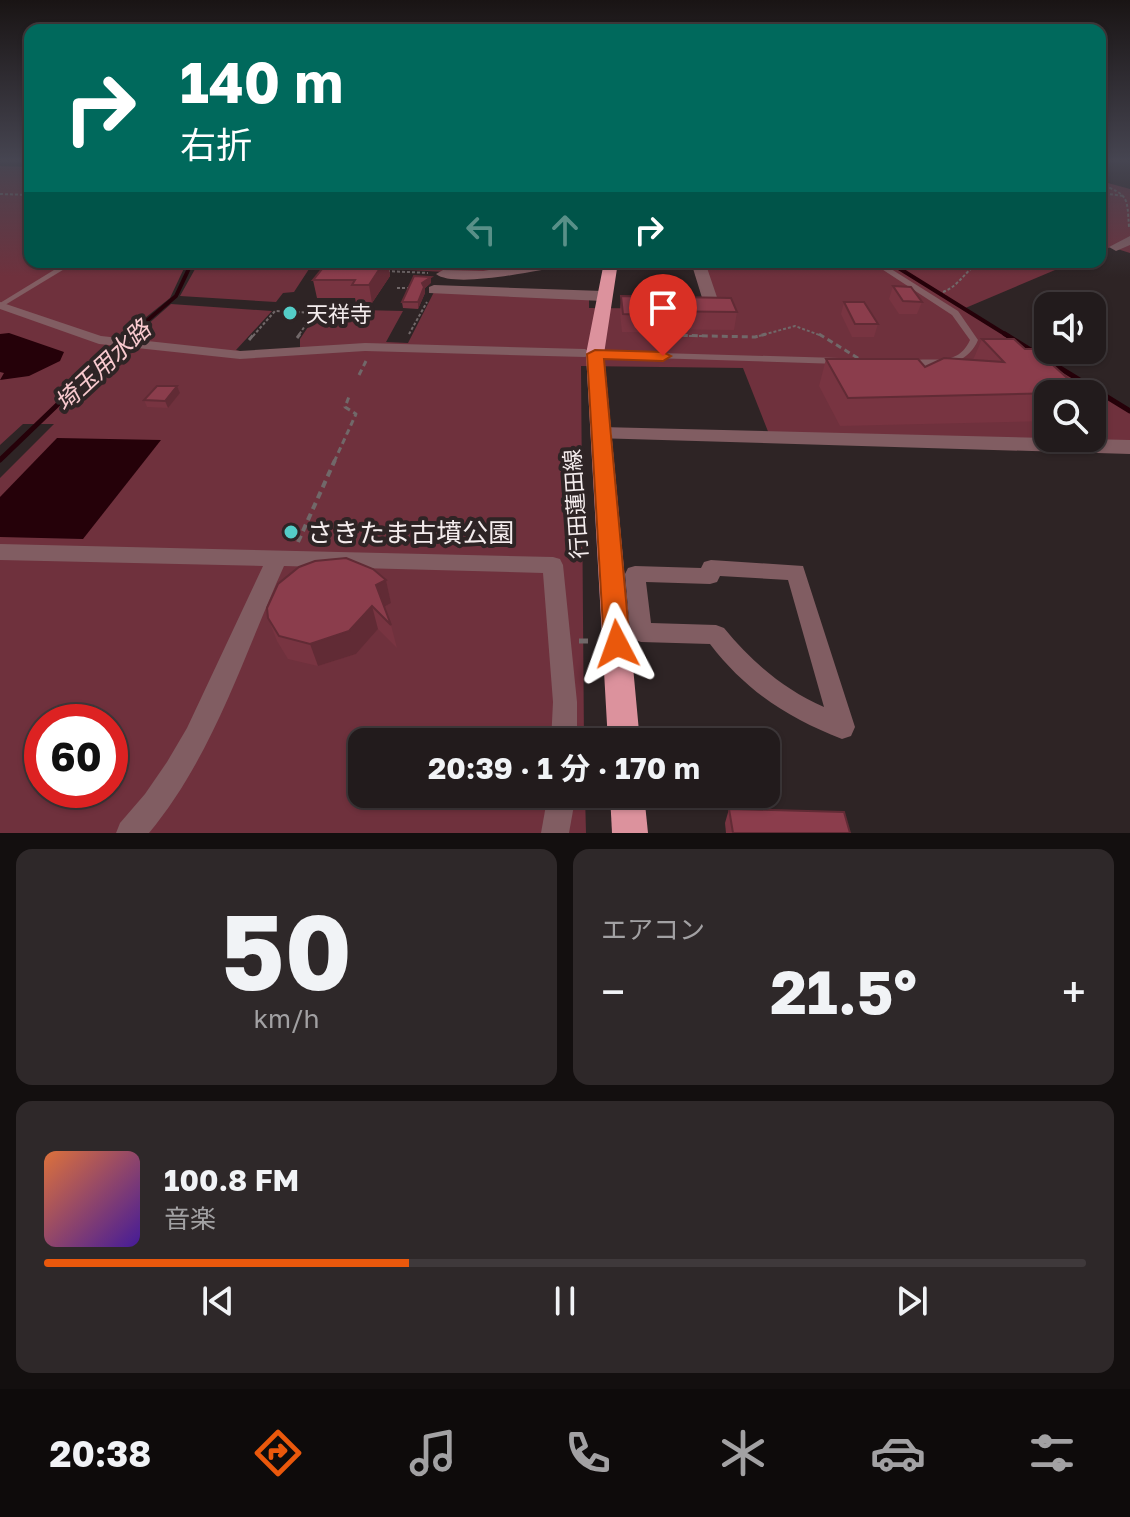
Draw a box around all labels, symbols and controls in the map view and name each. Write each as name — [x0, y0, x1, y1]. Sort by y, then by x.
text: 140 m — [180, 48, 343, 115]
icon: right — [48, 56, 152, 160]
text: 右折 — [180, 123, 252, 166]
icon: left — [459, 208, 503, 252]
icon: ahead — [543, 208, 587, 252]
icon: right — [627, 208, 671, 252]
pin — [629, 274, 697, 356]
icon: arrive — [641, 286, 685, 330]
map controls — [1034, 292, 1106, 452]
button: sound — [1034, 292, 1106, 364]
place label: 天祥寺 — [306, 300, 372, 327]
marker: 天祥寺 — [281, 304, 299, 322]
water label: 埼玉用水路 — [48, 312, 157, 417]
button: search — [1034, 380, 1106, 452]
street label: 行田蓮田線 — [558, 448, 592, 560]
place label: さきたま古墳公園 — [307, 517, 514, 548]
marker: さきたま古墳公園 — [282, 523, 300, 541]
position arrow — [575, 602, 659, 686]
speed limit sign: 60 — [24, 704, 128, 808]
text: 20:39 · 1 分 · 170 m — [428, 750, 700, 786]
text: 50 — [221, 888, 352, 1013]
text: エアコン — [601, 914, 705, 945]
text: 21.5° — [770, 955, 917, 1027]
text: − — [601, 965, 625, 1018]
text: + — [1062, 965, 1086, 1018]
text: km/h — [253, 1003, 320, 1034]
text: 100.8 FM — [164, 1162, 299, 1198]
text: 音楽 — [164, 1203, 216, 1234]
icon: previous — [196, 1279, 240, 1323]
icon: pause — [543, 1279, 587, 1323]
icon: next — [890, 1279, 934, 1323]
icon: directions — [250, 1425, 306, 1481]
icon: music — [405, 1425, 461, 1481]
icon: phone — [560, 1425, 616, 1481]
icon: climate — [715, 1425, 771, 1481]
icon: car — [870, 1425, 926, 1481]
icon: filters — [1024, 1425, 1080, 1481]
text: 20:38 — [49, 1432, 151, 1475]

